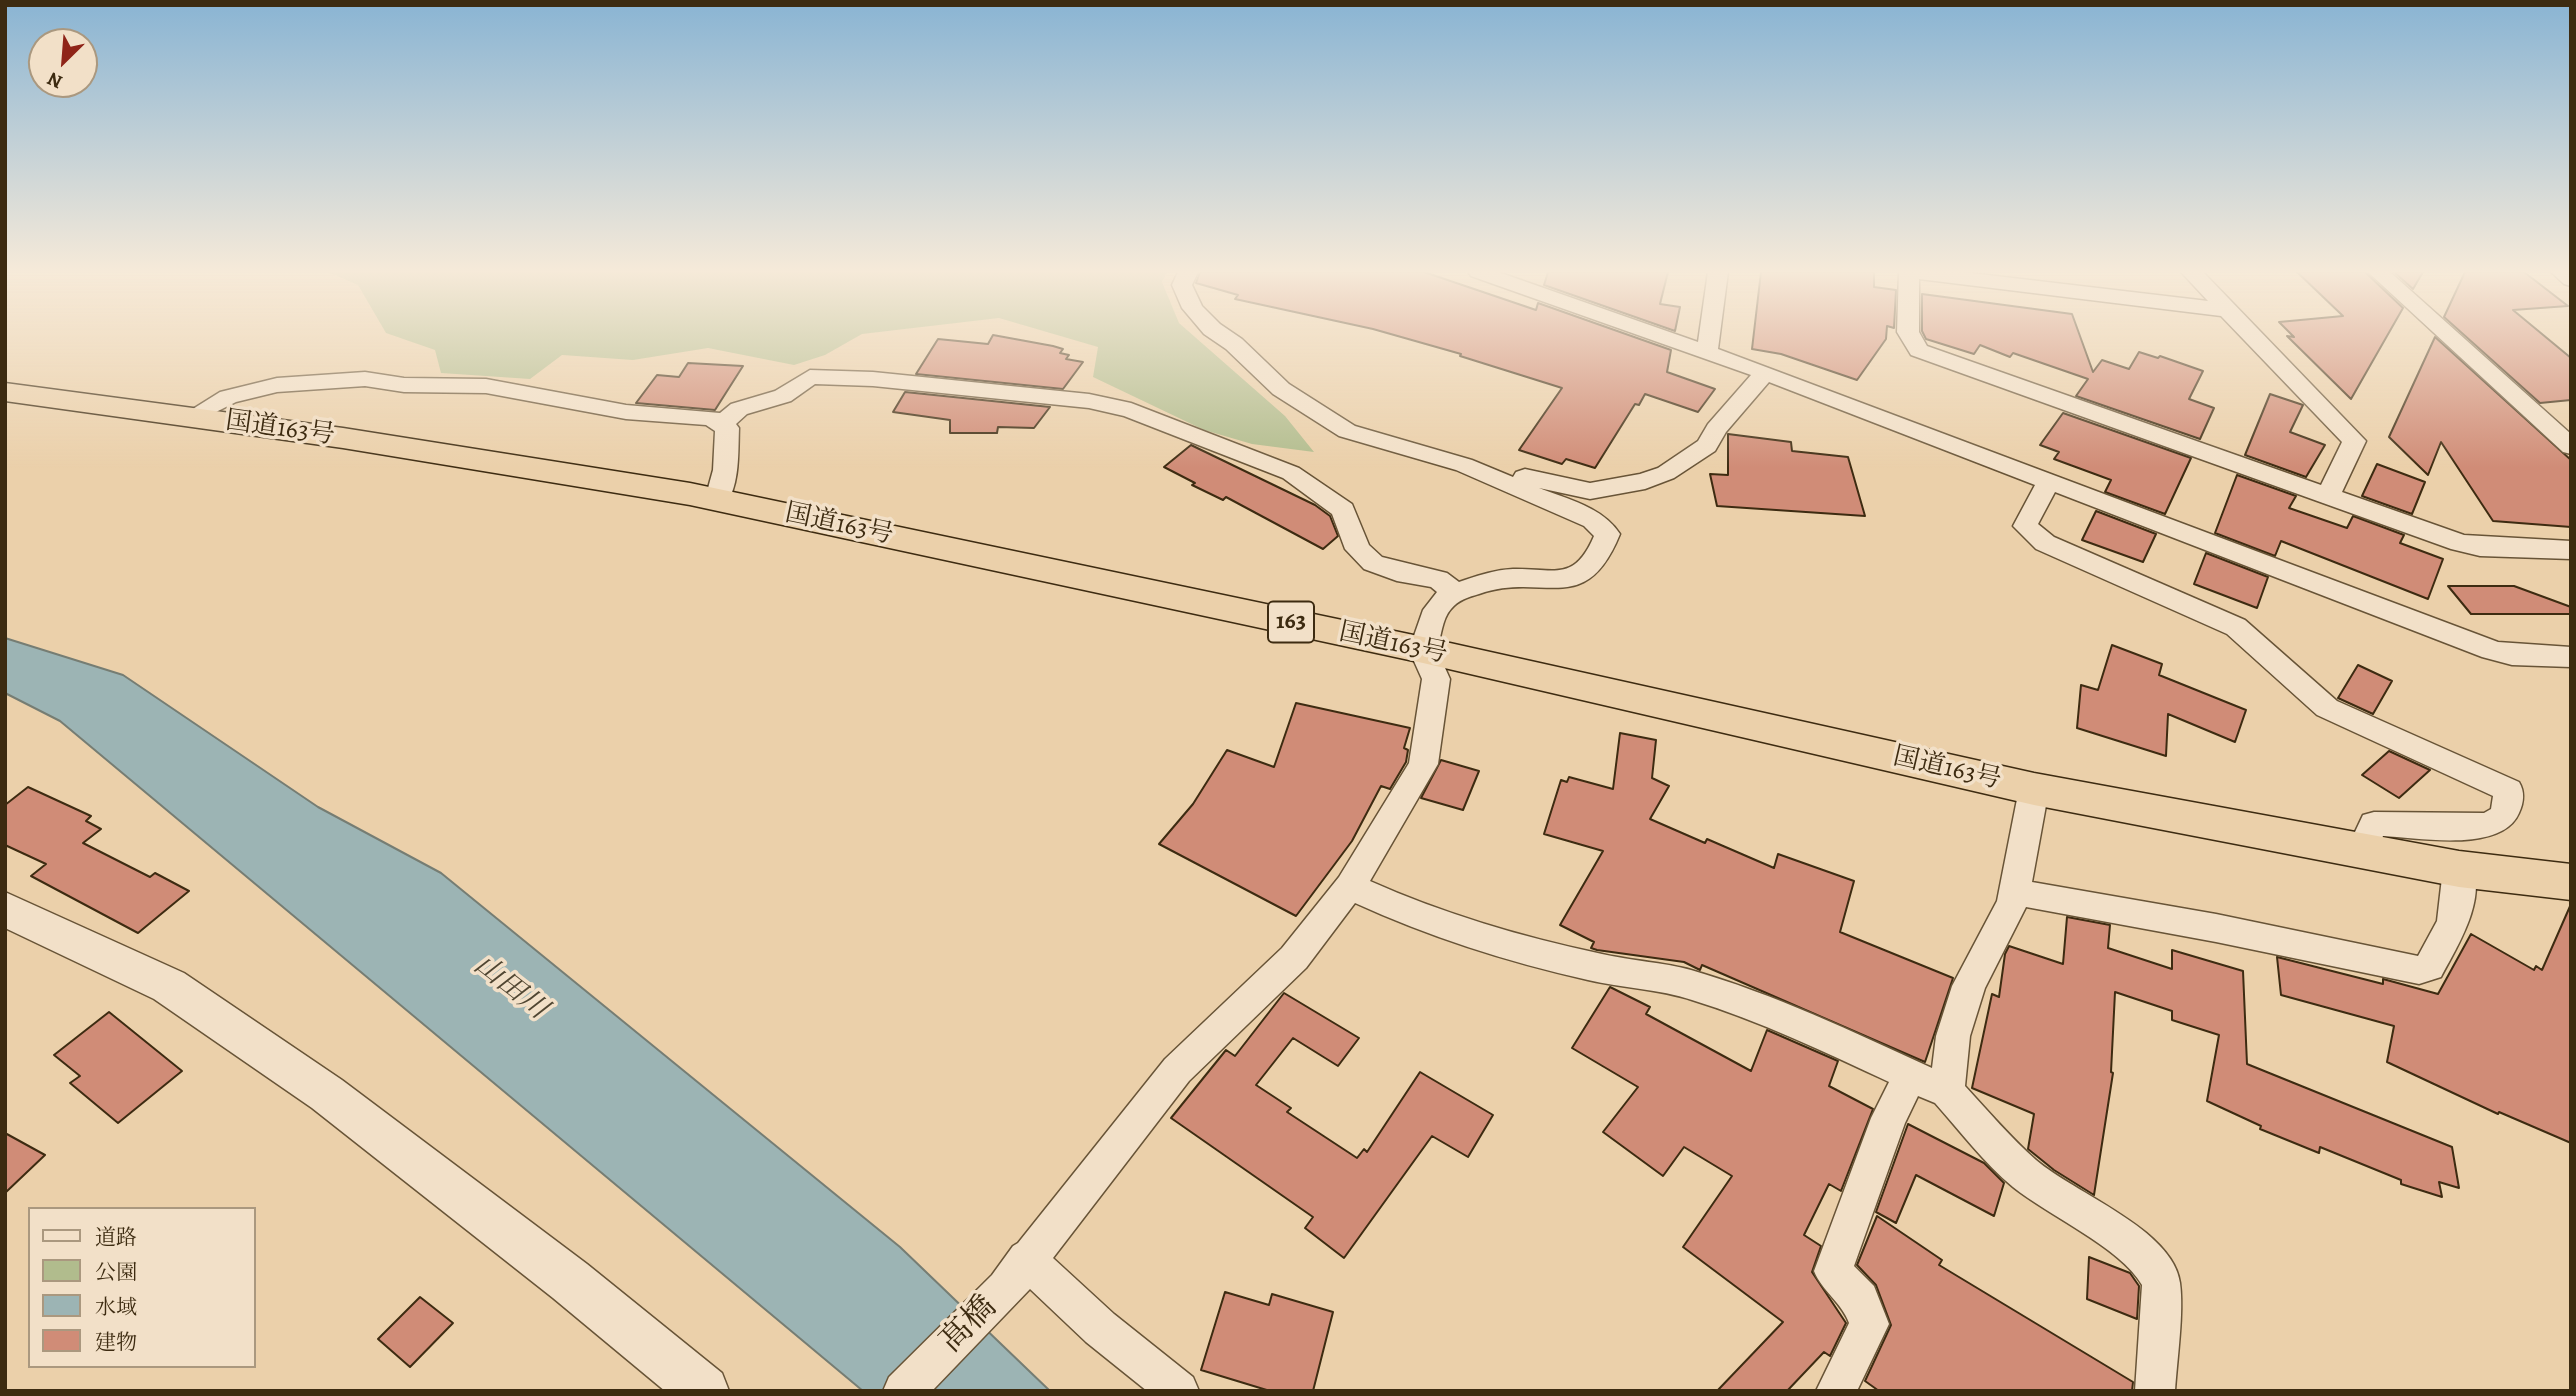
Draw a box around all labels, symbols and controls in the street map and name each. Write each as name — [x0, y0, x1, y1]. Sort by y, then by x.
north arrow — [28, 28, 98, 98]
text: N — [43, 66, 67, 95]
street label: 国道163号 — [224, 406, 336, 452]
street label: 国道163号 — [782, 498, 896, 552]
road number: 163 — [1268, 602, 1314, 642]
street label: 国道163号 — [1336, 617, 1450, 671]
street label: 国道163号 — [1890, 741, 2004, 797]
water label: 山田川 — [467, 949, 553, 1027]
legend — [28, 1207, 256, 1368]
text: 道路 — [95, 1223, 137, 1251]
text: 公園 — [95, 1258, 137, 1286]
street label: 髙橋 — [933, 1289, 1005, 1361]
text: 水域 — [95, 1293, 137, 1321]
text: 建物 — [95, 1328, 137, 1356]

